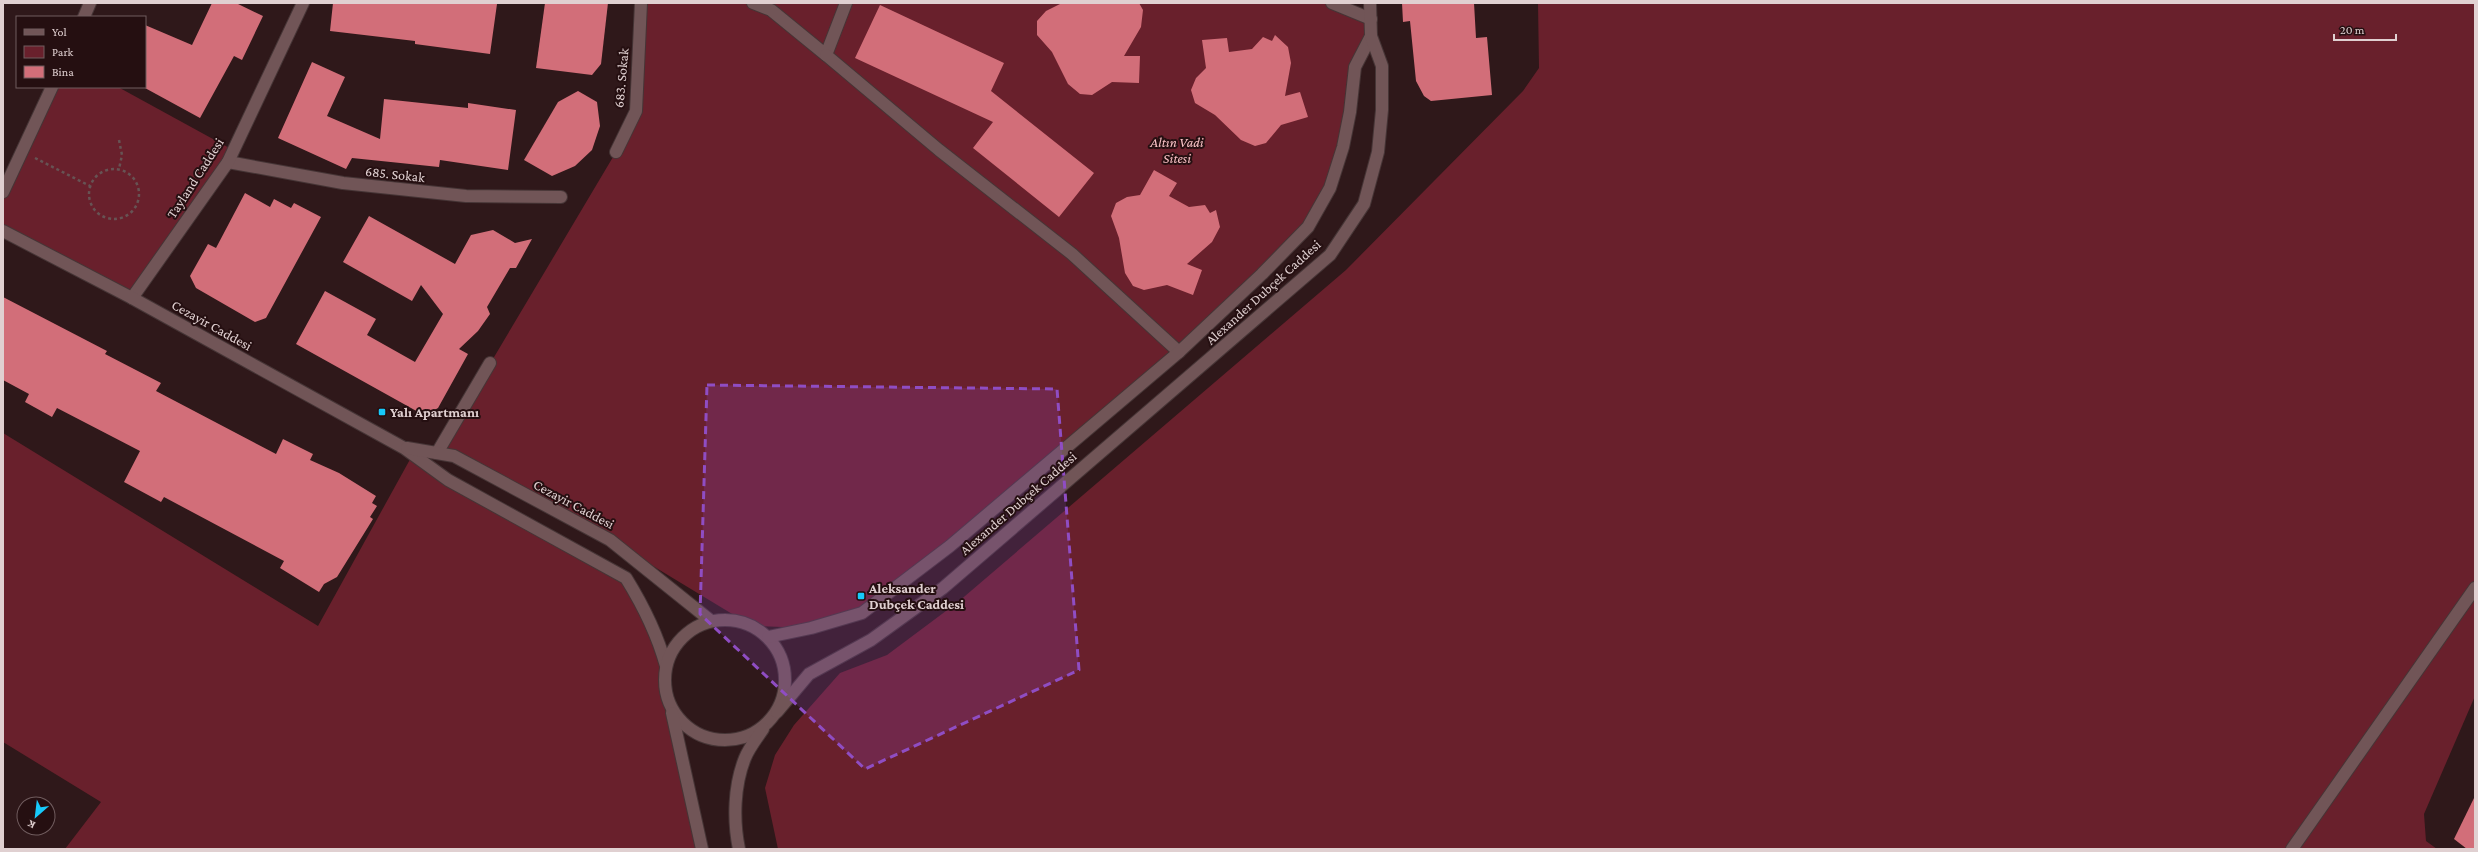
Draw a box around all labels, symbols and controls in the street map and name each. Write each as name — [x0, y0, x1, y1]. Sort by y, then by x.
legend — [16, 16, 146, 88]
scale bar — [2334, 16, 2396, 42]
text: 20 m — [2340, 23, 2365, 37]
text: Yol — [52, 25, 67, 39]
text: Park — [52, 45, 74, 59]
street label: 683. Sokak — [610, 47, 632, 109]
text: Bina — [52, 65, 74, 79]
park label: Altın Vadi Sitesi — [1149, 134, 1204, 166]
street label: Tayland Caddesi — [163, 135, 227, 221]
street label: 685. Sokak — [364, 163, 426, 185]
street label: Alexander Dubçek Caddesi — [1202, 236, 1324, 348]
street label: Cezayir Caddesi — [169, 296, 255, 354]
place label: Yalı Apartmanı — [390, 404, 479, 420]
marker: Yalı Apartmanı — [377, 407, 387, 417]
street label: Alexander Dubçek Caddesi — [956, 448, 1080, 558]
street label: Cezayir Caddesi — [531, 476, 617, 532]
place label: Aleksander Dubçek Caddesi — [868, 580, 964, 612]
marker: Aleksander Dubçek Caddesi — [856, 591, 866, 601]
north arrow — [16, 796, 56, 836]
text: K — [25, 817, 37, 832]

